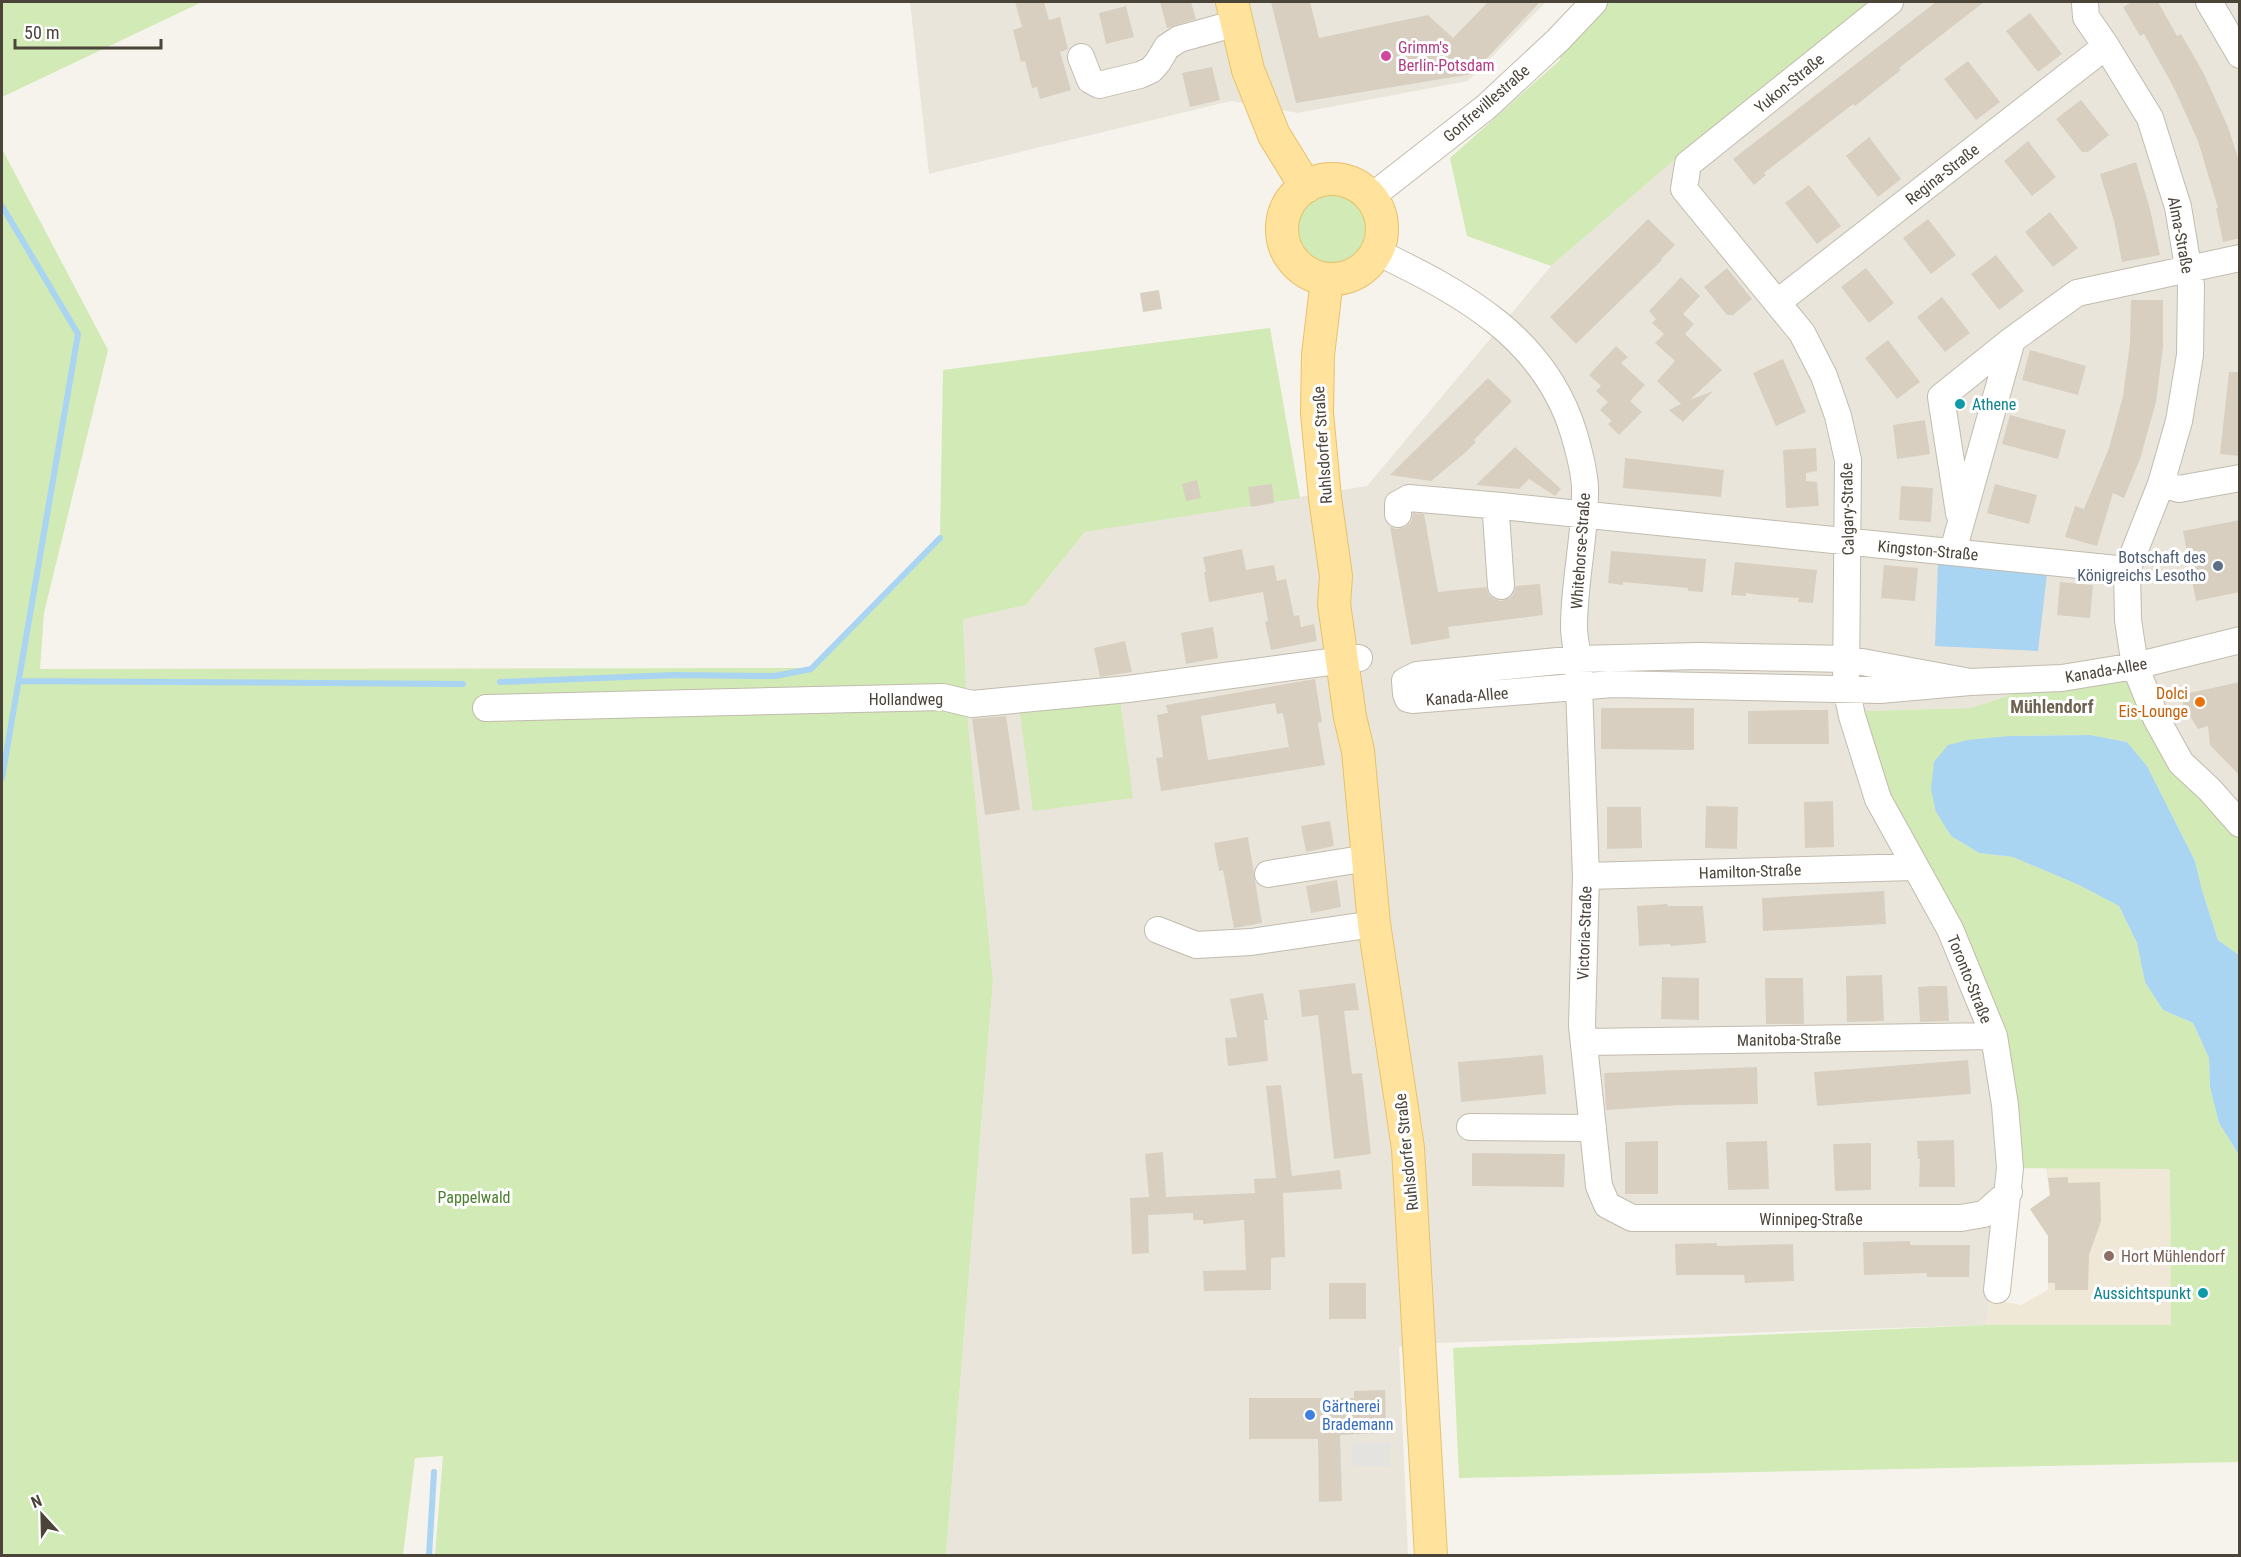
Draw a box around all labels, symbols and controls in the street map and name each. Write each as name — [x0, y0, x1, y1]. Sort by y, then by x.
scale bar — [15, 12, 160, 50]
text: 50 m — [24, 22, 59, 43]
place label: Grimm's Berlin-Potsdam — [1398, 38, 1495, 75]
marker: Grimm's Berlin-Potsdam — [1379, 49, 1393, 63]
street label: Yukon-Straße — [1751, 50, 1828, 117]
street label: Gonfrevillestraße — [1439, 61, 1533, 146]
street label: Regina-Straße — [1902, 140, 1983, 209]
street label: Alma-Straße — [2164, 195, 2197, 275]
street label: Ruhlsdorfer Straße — [1309, 385, 1336, 504]
place label: Athene — [1972, 395, 2016, 414]
marker: Athene — [1953, 397, 1967, 411]
street label: Calgary-Straße — [1837, 462, 1858, 556]
street label: Whitehorse-Straße — [1567, 492, 1594, 610]
street label: Kingston-Straße — [1877, 537, 1979, 564]
place label: Botschaft des Königreichs Lesotho — [2077, 548, 2206, 585]
marker: Botschaft des Königreichs Lesotho — [2211, 559, 2225, 573]
street label: Kanada-Allee — [2064, 654, 2149, 687]
street label: Kanada-Allee — [1425, 683, 1509, 710]
place label: Dolci Eis-Lounge — [2119, 684, 2188, 721]
street label: Hollandweg — [869, 690, 943, 709]
marker: Dolci Eis-Lounge — [2193, 695, 2207, 709]
district label: Mühlendorf — [2010, 696, 2094, 717]
street label: Hamilton-Straße — [1699, 860, 1802, 883]
street label: Victoria-Straße — [1573, 886, 1596, 980]
street label: Toronto-Straße — [1943, 932, 1996, 1026]
street label: Manitoba-Straße — [1737, 1029, 1841, 1050]
street label: Ruhlsdorfer Straße — [1391, 1092, 1422, 1212]
park label: Pappelwald — [437, 1188, 511, 1207]
street label: Winnipeg-Straße — [1759, 1210, 1863, 1229]
place label: Hort Mühlendorf — [2121, 1247, 2225, 1266]
marker: Hort Mühlendorf — [2102, 1249, 2116, 1263]
place label: Aussichtspunkt — [2093, 1284, 2191, 1303]
marker: Aussichtspunkt — [2196, 1286, 2210, 1300]
place label: Gärtnerei Brademann — [1322, 1397, 1394, 1434]
marker: Gärtnerei Brademann — [1303, 1408, 1317, 1422]
north arrow — [12, 1485, 72, 1545]
text: N — [28, 1491, 45, 1512]

